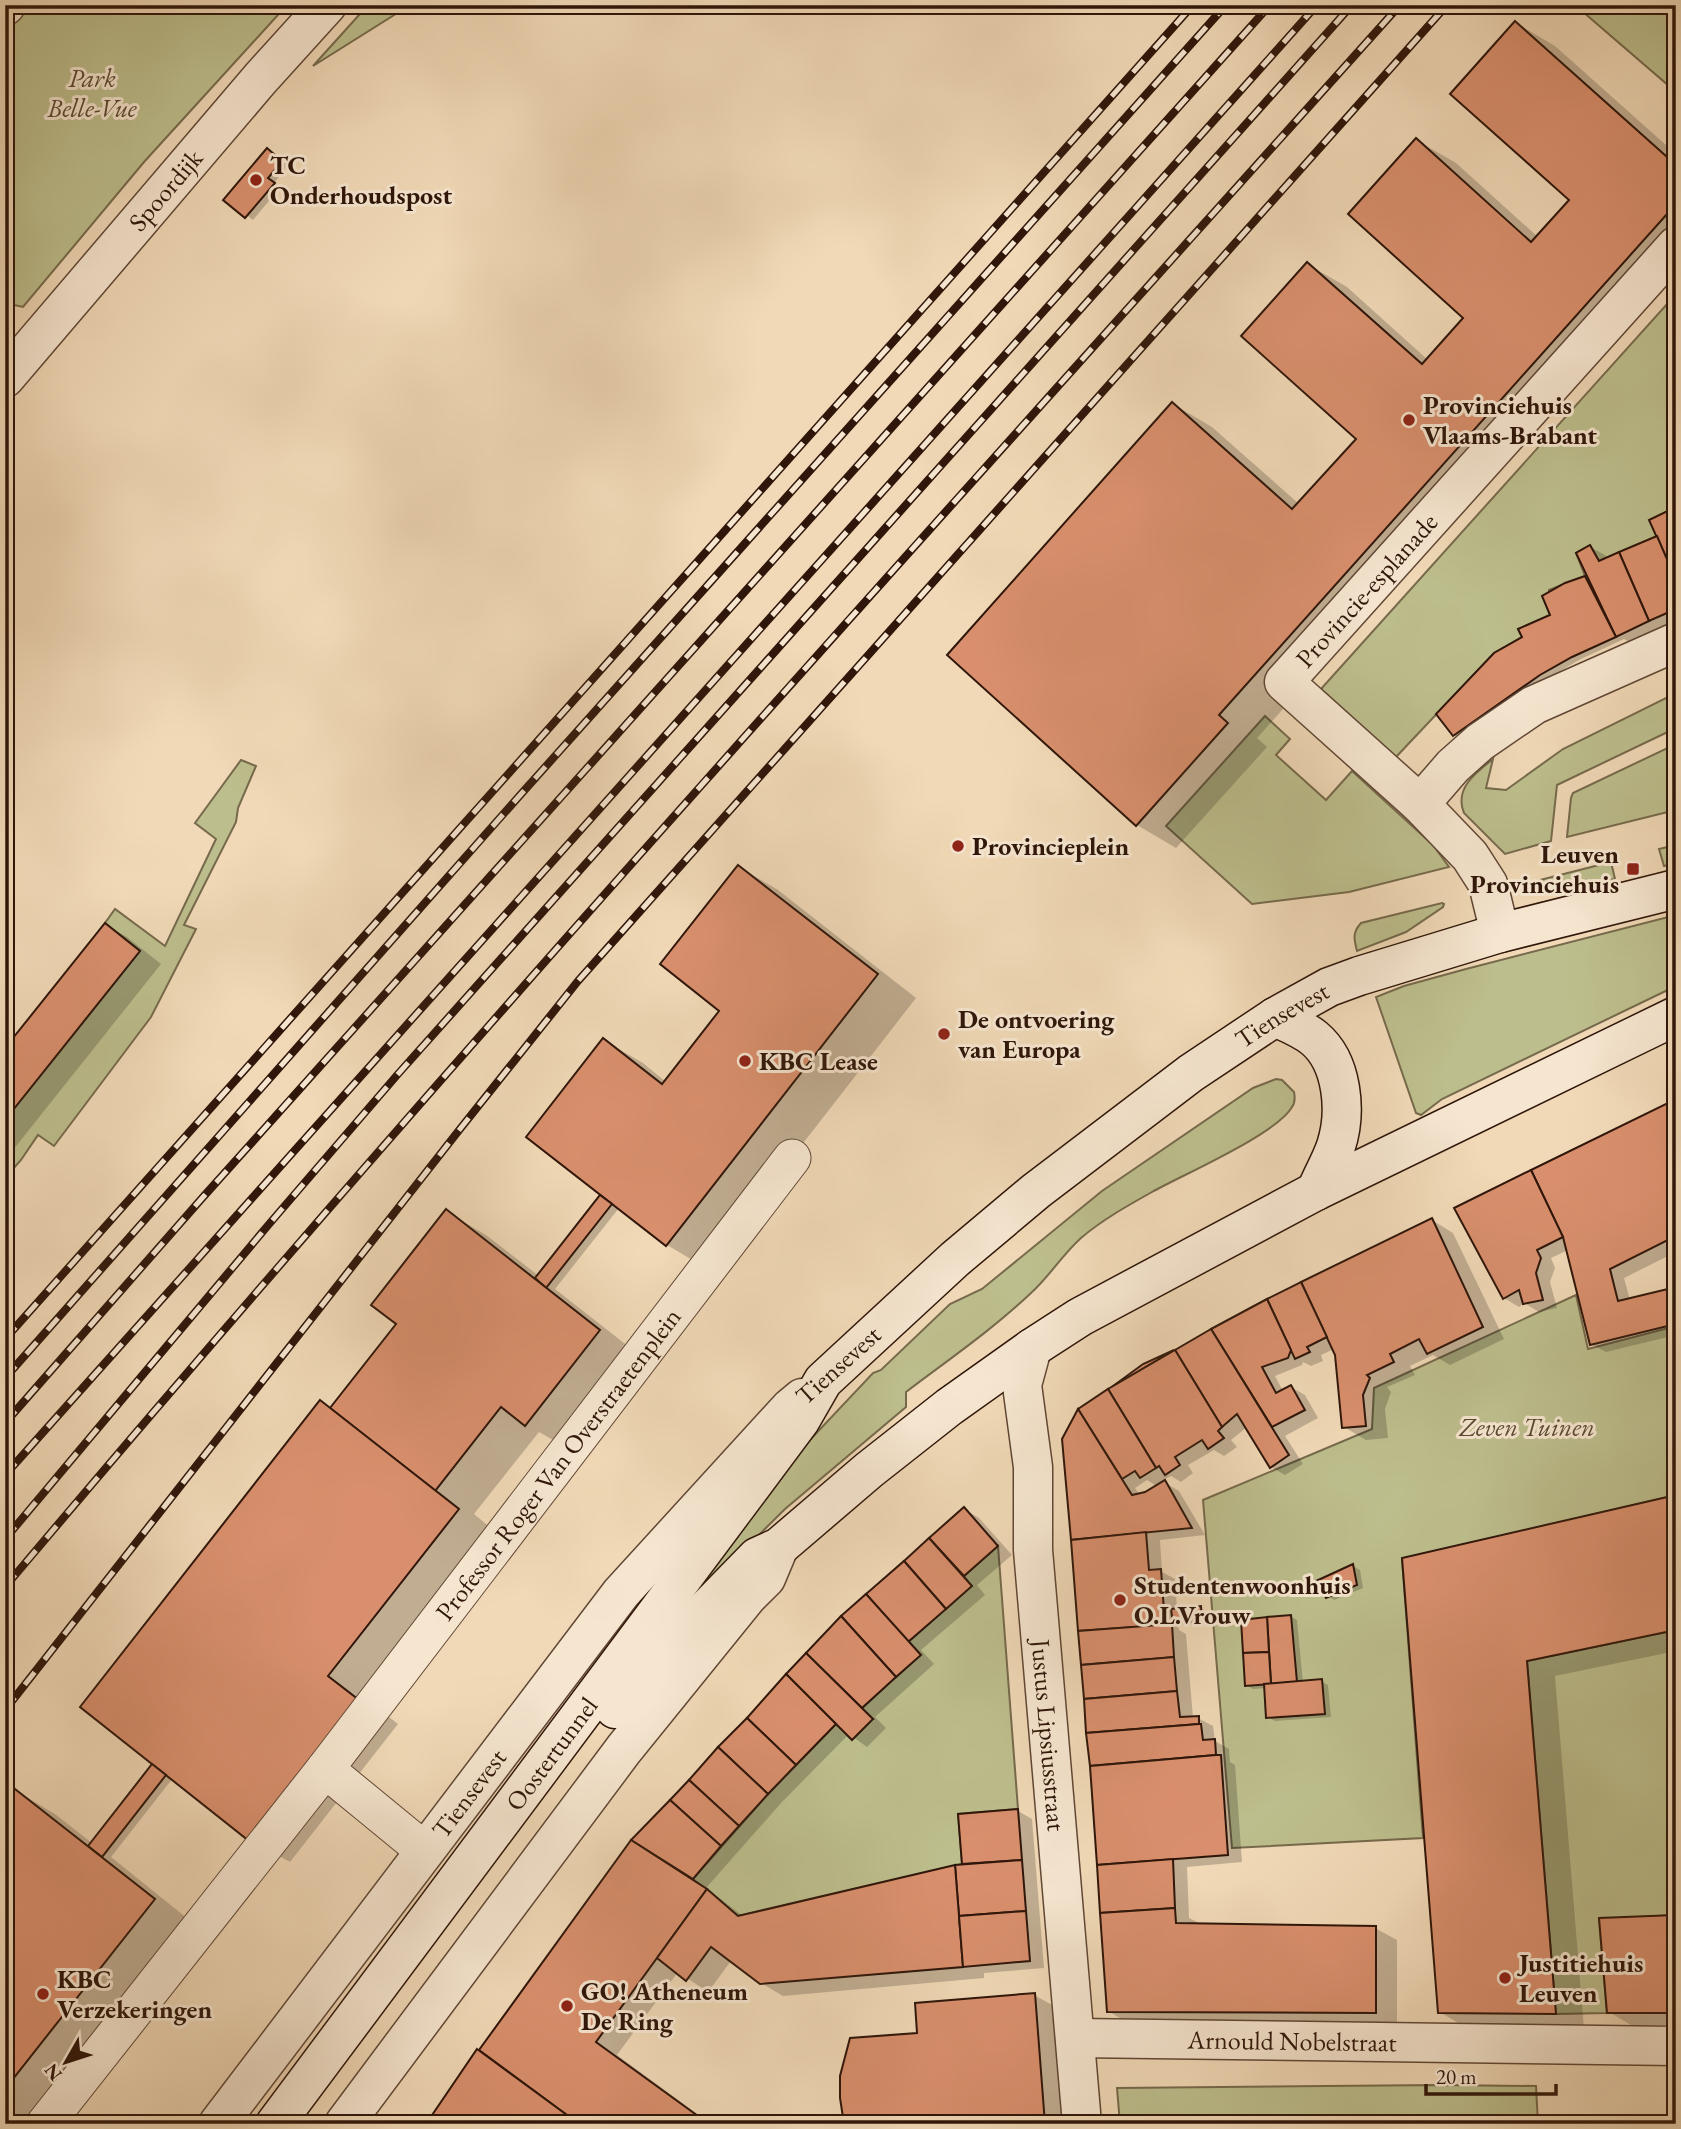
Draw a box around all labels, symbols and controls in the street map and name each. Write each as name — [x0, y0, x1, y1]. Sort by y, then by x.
park label: Park Belle-Vue — [46, 61, 138, 125]
street label: Spoordijk — [121, 141, 210, 238]
place label: TC Onderhoudspost — [270, 148, 452, 212]
marker: TC Onderhoudspost — [248, 172, 264, 188]
place label: Provinciehuis Vlaams-Brabant — [1423, 388, 1597, 452]
marker: Provinciehuis Vlaams-Brabant — [1401, 412, 1417, 428]
street label: Provincie-esplanade — [1288, 506, 1445, 675]
place label: Provincieplein — [972, 829, 1129, 863]
place label: Leuven Provinciehuis — [1470, 837, 1619, 901]
marker: Provincieplein — [950, 838, 966, 854]
marker: Leuven Provinciehuis — [1625, 861, 1641, 877]
street label: Tiensevest — [1228, 973, 1335, 1056]
place label: De ontvoering van Europa — [958, 1002, 1115, 1066]
marker: De ontvoering van Europa — [936, 1026, 952, 1042]
place label: KBC Lease — [759, 1044, 878, 1078]
marker: KBC Lease — [737, 1053, 753, 1069]
street label: Professor Roger Van Overstraetenplein — [428, 1301, 689, 1627]
street label: Tiensevest — [788, 1318, 888, 1412]
park label: Zeven Tuinen — [1458, 1410, 1595, 1444]
place label: Studentenwoonhuis O.L.Vrouw — [1134, 1568, 1351, 1632]
marker: Studentenwoonhuis O.L.Vrouw — [1112, 1592, 1128, 1608]
street label: Justus Lipsiusstraat — [1024, 1636, 1074, 1833]
street label: Oostertunnel — [498, 1690, 605, 1818]
street label: Tiensevest — [424, 1742, 514, 1845]
place label: Justitiehuis Leuven — [1516, 1946, 1643, 2010]
place label: KBC Verzekeringen — [57, 1962, 212, 2026]
marker: Justitiehuis Leuven — [1497, 1970, 1513, 1986]
place label: GO! Atheneum De Ring — [581, 1974, 748, 2038]
marker: KBC Verzekeringen — [35, 1986, 51, 2002]
marker: GO! Atheneum De Ring — [559, 1998, 575, 2014]
street label: Arnould Nobelstraat — [1186, 2022, 1397, 2059]
north arrow — [32, 2028, 102, 2098]
scale bar — [1426, 2052, 1555, 2096]
text: N — [38, 2058, 68, 2086]
text: 20 m — [1436, 2063, 1477, 2090]

